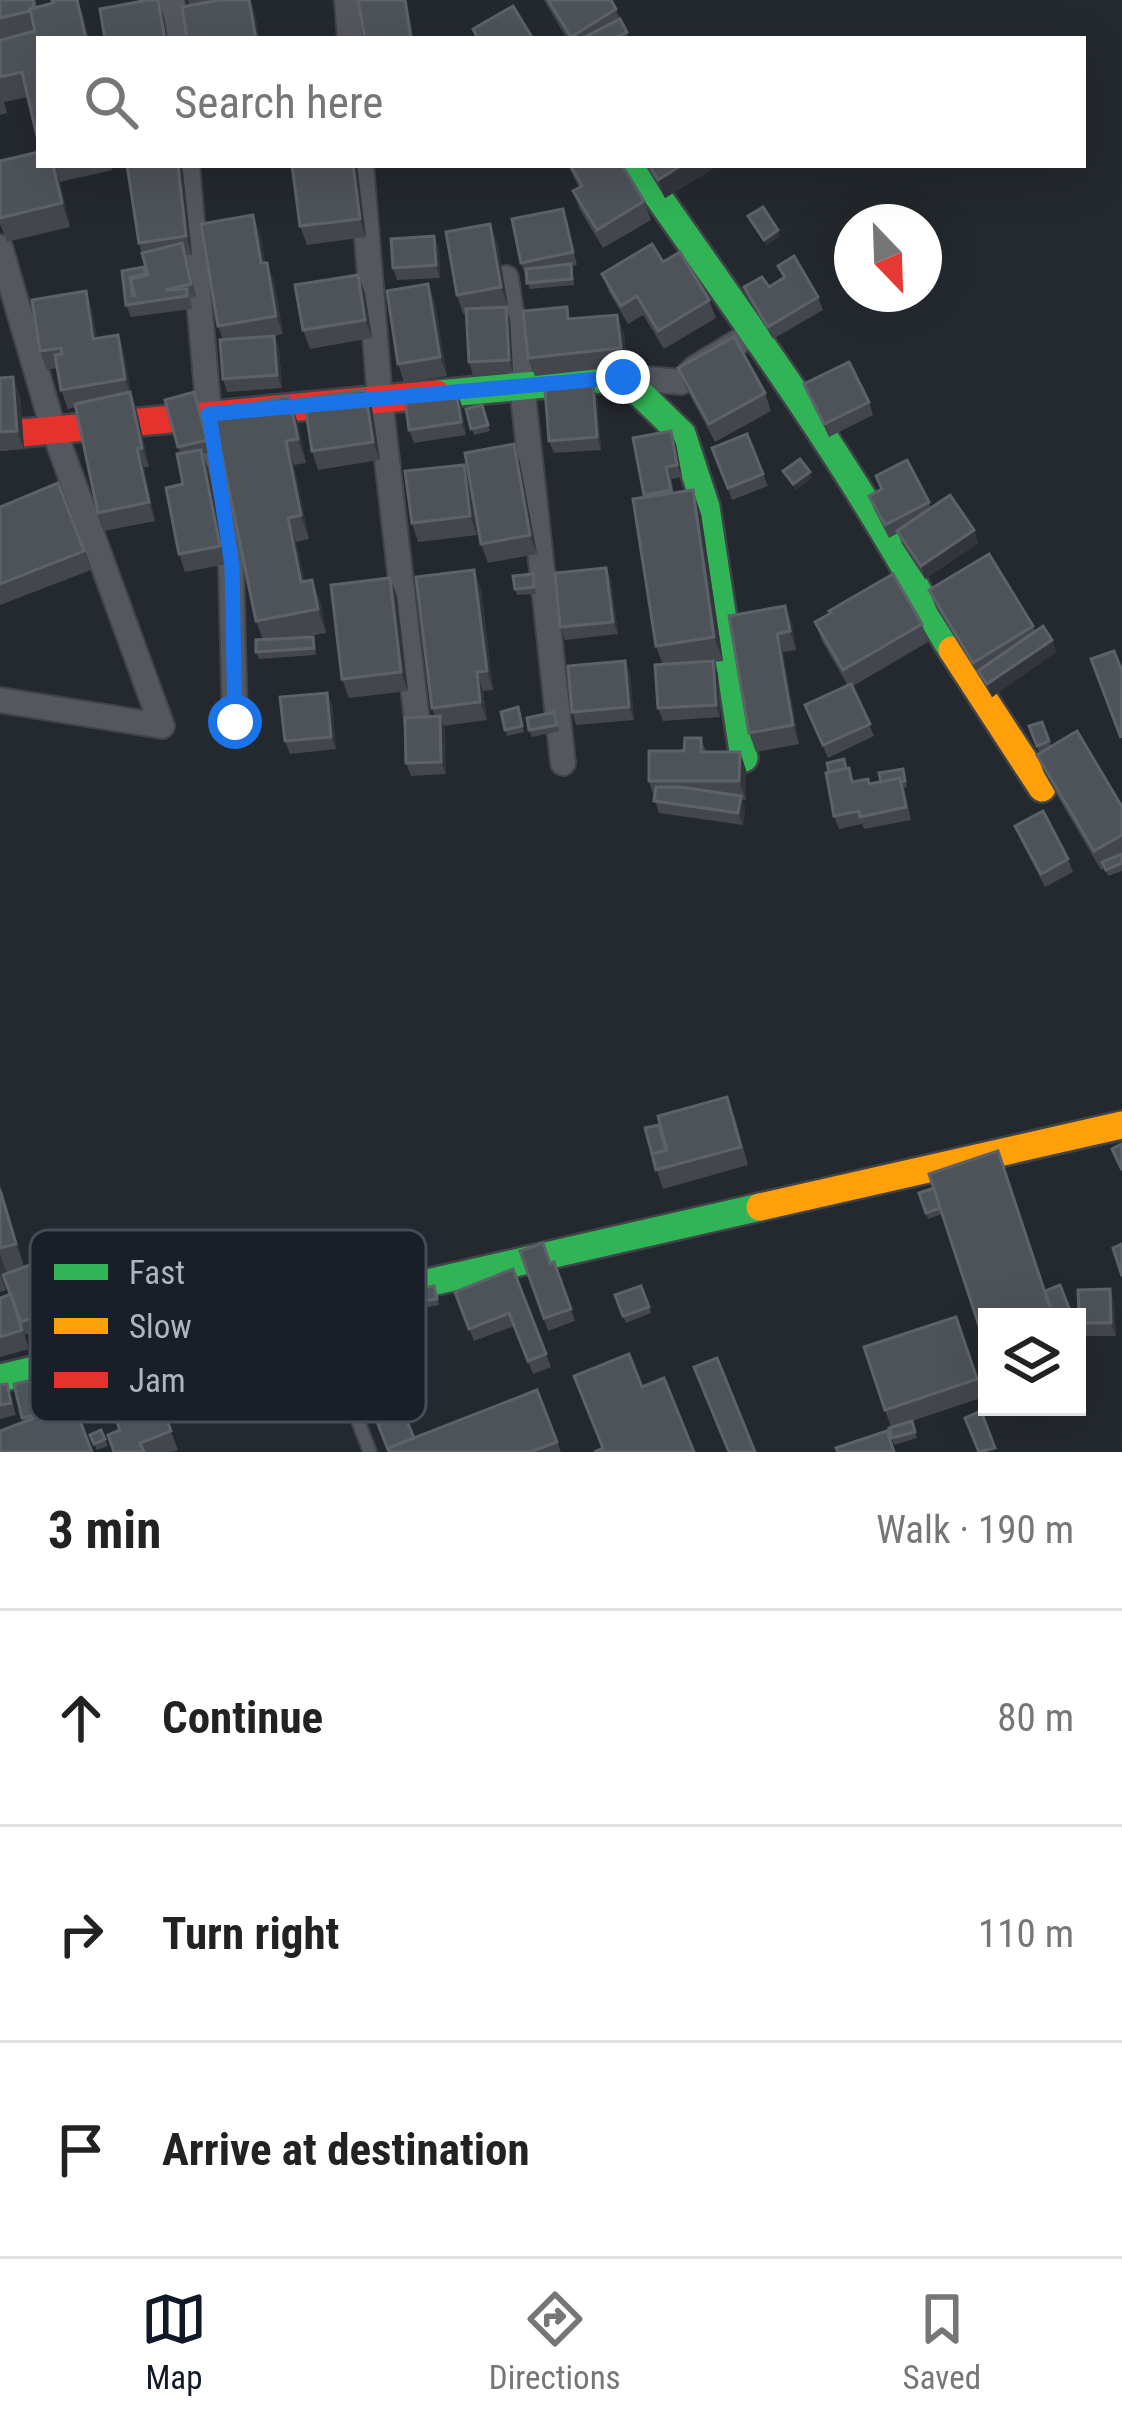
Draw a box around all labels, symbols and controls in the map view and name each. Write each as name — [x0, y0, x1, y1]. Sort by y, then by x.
search box — [36, 36, 1086, 168]
icon: search — [78, 69, 144, 135]
text: Search here — [174, 76, 383, 129]
north arrow — [834, 204, 942, 312]
route end — [596, 350, 650, 404]
route start — [208, 695, 262, 749]
legend — [30, 1230, 426, 1422]
text: Fast — [129, 1253, 185, 1292]
text: Slow — [129, 1307, 192, 1346]
map controls — [978, 1308, 1086, 1416]
button: layers — [978, 1308, 1086, 1416]
text: Jam — [129, 1361, 186, 1400]
text: 3 min — [48, 1501, 161, 1560]
text: Walk · 190 m — [876, 1507, 1074, 1553]
icon: ahead — [48, 1685, 114, 1751]
text: Continue — [162, 1691, 323, 1744]
text: 80 m — [997, 1695, 1074, 1741]
icon: right — [48, 1901, 114, 1967]
text: Turn right — [162, 1907, 339, 1960]
text: 110 m — [978, 1911, 1074, 1957]
icon: arrive — [48, 2117, 114, 2183]
text: Arrive at destination — [162, 2123, 530, 2176]
tab: Map — [141, 2286, 207, 2397]
tab: Directions — [489, 2286, 621, 2397]
tab: Saved — [903, 2286, 981, 2397]

